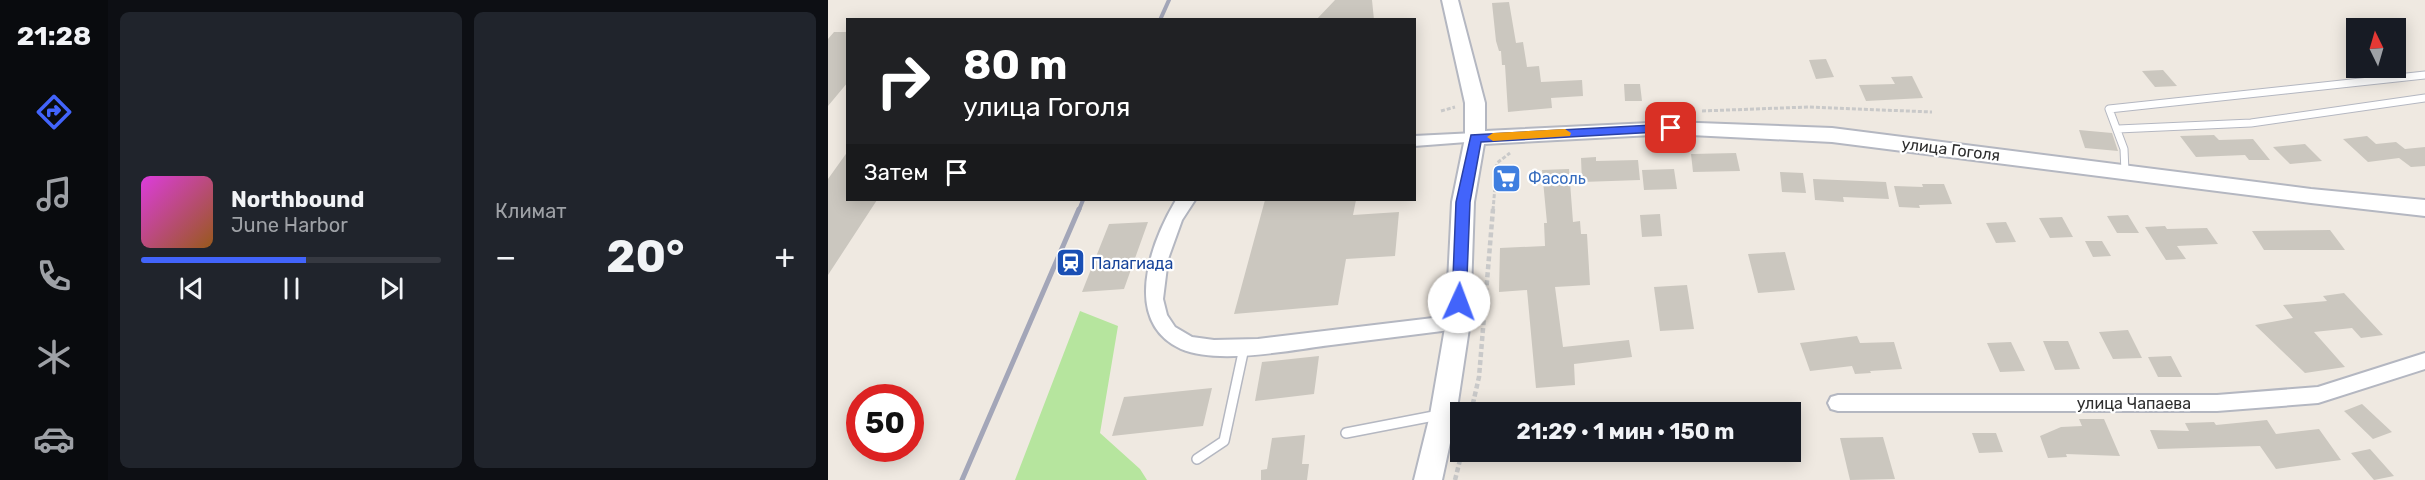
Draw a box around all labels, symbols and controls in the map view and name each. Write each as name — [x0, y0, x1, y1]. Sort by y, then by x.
north arrow — [2346, 18, 2406, 78]
map controls — [2346, 18, 2406, 78]
text: 21:28 — [17, 20, 91, 52]
text: 80 m — [963, 40, 1067, 90]
icon: right — [864, 42, 942, 120]
icon: directions — [33, 91, 75, 133]
text: улица Гоголя — [963, 91, 1130, 123]
pin — [1645, 102, 1696, 153]
icon: arrive — [1654, 111, 1687, 144]
street label: улица Гоголя — [1901, 134, 2001, 165]
icon: arrive — [940, 156, 973, 189]
text: Затем — [864, 159, 928, 186]
supermarket icon: Фасоль — [1491, 162, 1523, 194]
place label: Фасоль — [1528, 169, 1586, 188]
icon: music — [33, 173, 75, 215]
text: Northbound — [231, 186, 364, 213]
text: Климат — [495, 199, 567, 223]
text: June Harbor — [231, 213, 348, 237]
text: 20° — [606, 230, 685, 283]
text: − — [495, 237, 516, 276]
text: + — [774, 237, 795, 276]
station icon: Палагиада — [1054, 247, 1086, 279]
place label: Палагиада — [1091, 254, 1173, 273]
icon: phone — [33, 255, 75, 297]
position arrow — [1427, 270, 1491, 334]
icon: previous — [175, 272, 208, 305]
icon: pause — [275, 272, 308, 305]
icon: next — [375, 272, 408, 305]
icon: climate — [33, 336, 75, 378]
speed limit sign: 50 — [846, 384, 924, 462]
street label: улица Чапаева — [2077, 394, 2191, 413]
icon: car — [33, 418, 75, 460]
text: 21:29 · 1 мин · 150 m — [1517, 418, 1734, 445]

